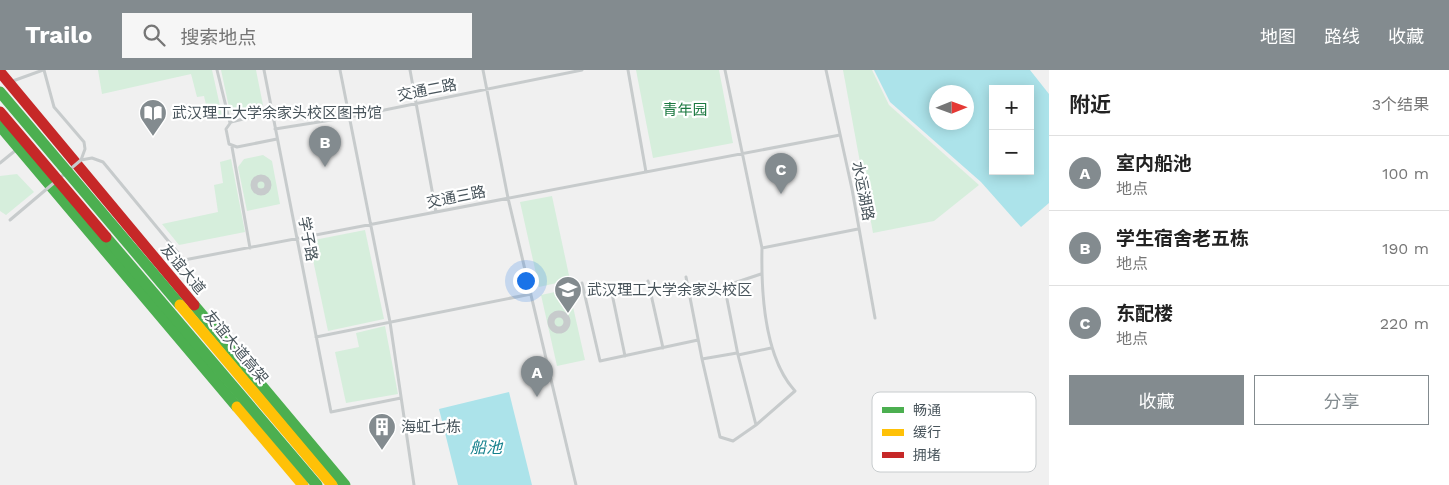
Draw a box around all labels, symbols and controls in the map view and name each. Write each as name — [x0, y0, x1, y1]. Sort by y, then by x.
search box — [122, 13, 472, 58]
text: Trailo — [25, 21, 92, 49]
icon: search — [140, 21, 168, 49]
text: 搜索地点 — [180, 26, 256, 49]
text: 地图 — [1260, 26, 1296, 47]
text: 路线 — [1324, 26, 1360, 47]
text: 收藏 — [1388, 26, 1424, 47]
street label: 交通二路 — [396, 75, 458, 105]
north arrow — [929, 85, 974, 130]
map controls — [989, 85, 1034, 175]
button: + — [989, 85, 1034, 130]
text: 附近 — [1069, 92, 1111, 117]
text: 3个结果 — [1372, 95, 1429, 114]
library icon: 武汉理工大学余家头校区图书馆 — [138, 98, 168, 137]
park label: 青年园 — [662, 101, 708, 119]
place label: 武汉理工大学余家头校区图书馆 — [172, 104, 382, 122]
pin: B — [309, 126, 341, 167]
button: − — [989, 130, 1034, 175]
text: 室内船池 — [1116, 152, 1192, 175]
pin: C — [765, 153, 797, 194]
street label: 水运湖路 — [848, 160, 878, 222]
text: A — [1080, 164, 1090, 183]
text: 100 m — [1382, 164, 1429, 183]
text: 地点 — [1116, 179, 1148, 198]
street label: 交通三路 — [425, 182, 487, 212]
street label: 学子路 — [295, 215, 321, 263]
text: 学生宿舍老五栋 — [1116, 227, 1249, 250]
text: B — [1080, 239, 1090, 258]
text: 190 m — [1382, 239, 1429, 258]
street label: 友谊大道 — [157, 240, 209, 298]
text: 地点 — [1116, 254, 1148, 273]
your location — [513, 268, 539, 294]
school or university icon: 武汉理工大学余家头校区 — [553, 275, 583, 314]
place label: 武汉理工大学余家头校区 — [587, 281, 752, 299]
text: 东配楼 — [1116, 302, 1173, 325]
street label: 友谊大道高架 — [200, 307, 272, 387]
text: C — [1080, 314, 1090, 333]
text: 220 m — [1380, 314, 1429, 333]
text: 地点 — [1116, 329, 1148, 348]
pin: A — [521, 356, 553, 397]
button: 收藏 — [1069, 375, 1244, 425]
button: 分享 — [1254, 375, 1429, 425]
legend — [872, 392, 1036, 472]
text: 畅通 — [913, 402, 941, 418]
building icon: 海虹七栋 — [367, 412, 397, 451]
place label: 海虹七栋 — [401, 418, 461, 436]
text: 缓行 — [913, 424, 941, 440]
water label: 船池 — [470, 438, 504, 457]
text: 拥堵 — [913, 447, 941, 463]

